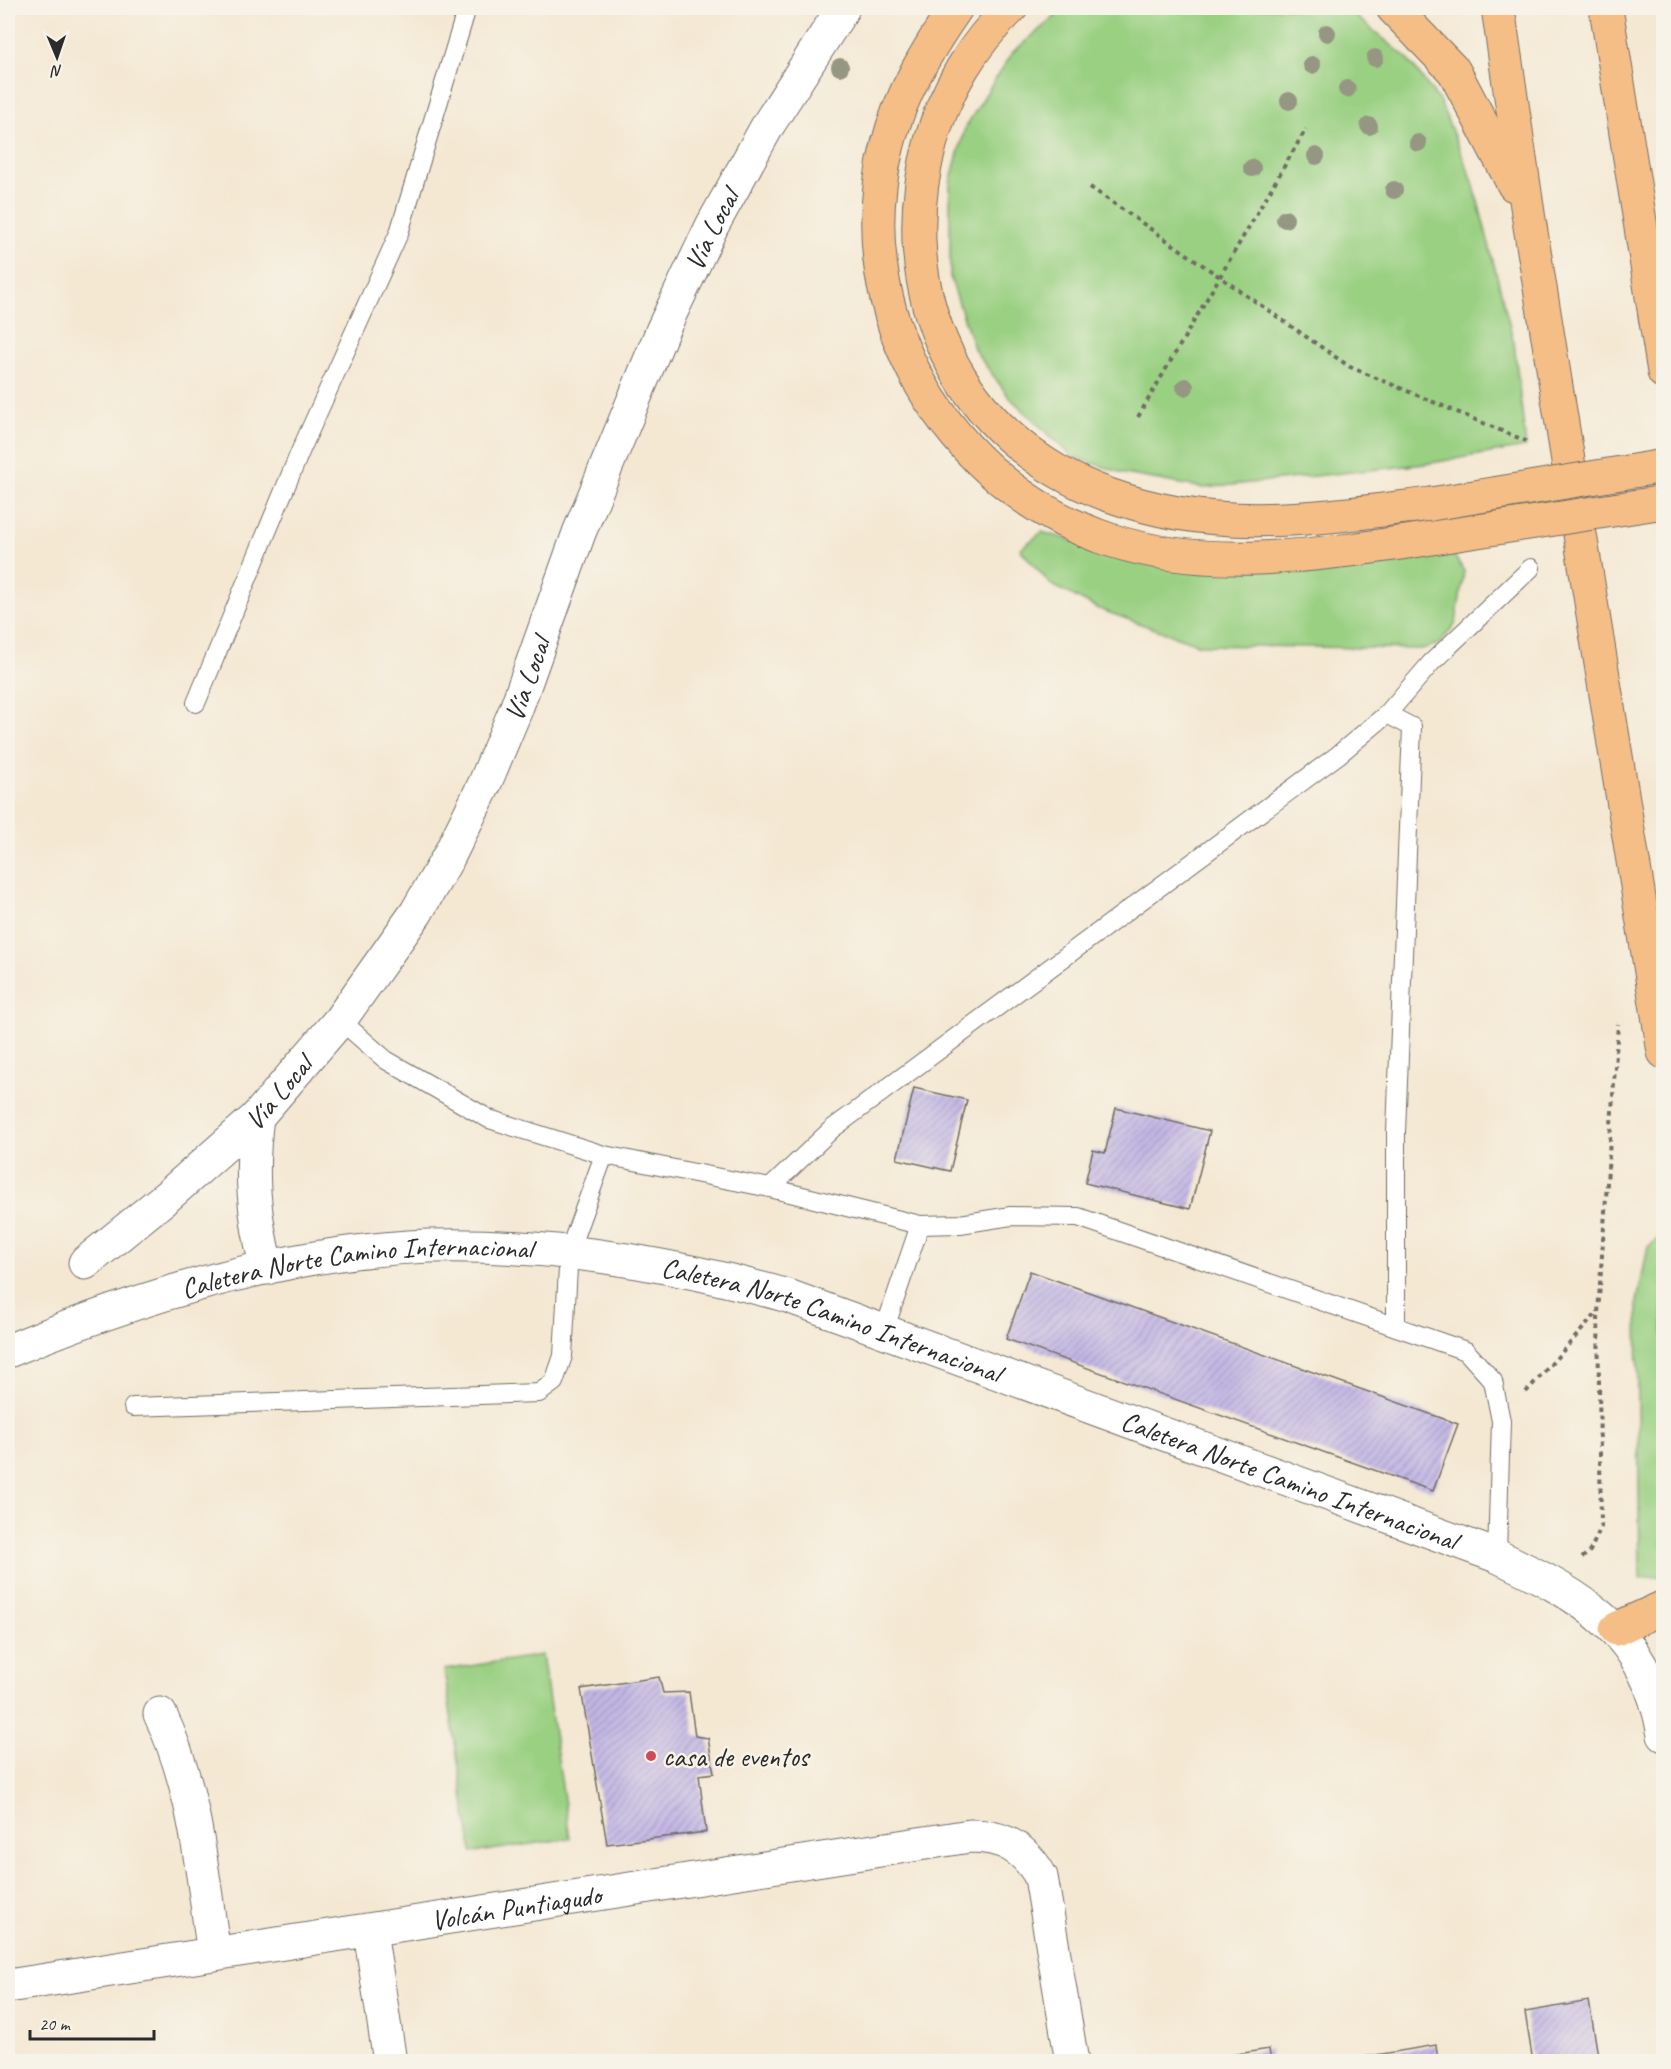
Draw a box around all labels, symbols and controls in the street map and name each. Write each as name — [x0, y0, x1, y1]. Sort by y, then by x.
north arrow — [27, 27, 87, 87]
text: N — [49, 61, 63, 81]
street label: Vía Local — [676, 179, 749, 276]
street label: Vía Local — [496, 628, 560, 726]
street label: Vía Local — [237, 1044, 323, 1137]
street label: Caletera Norte Camino Internacional — [177, 1228, 539, 1306]
street label: Caletera Norte Camino Internacional — [659, 1249, 1011, 1392]
street label: Caletera Norte Camino Internacional — [1117, 1402, 1467, 1559]
place label: casa de eventos — [663, 1739, 811, 1774]
marker: casa de eventos — [644, 1749, 658, 1763]
street label: Volcán Puntiagudo — [429, 1876, 606, 1937]
scale bar — [30, 2003, 154, 2041]
text: 20 m — [39, 2013, 72, 2035]

